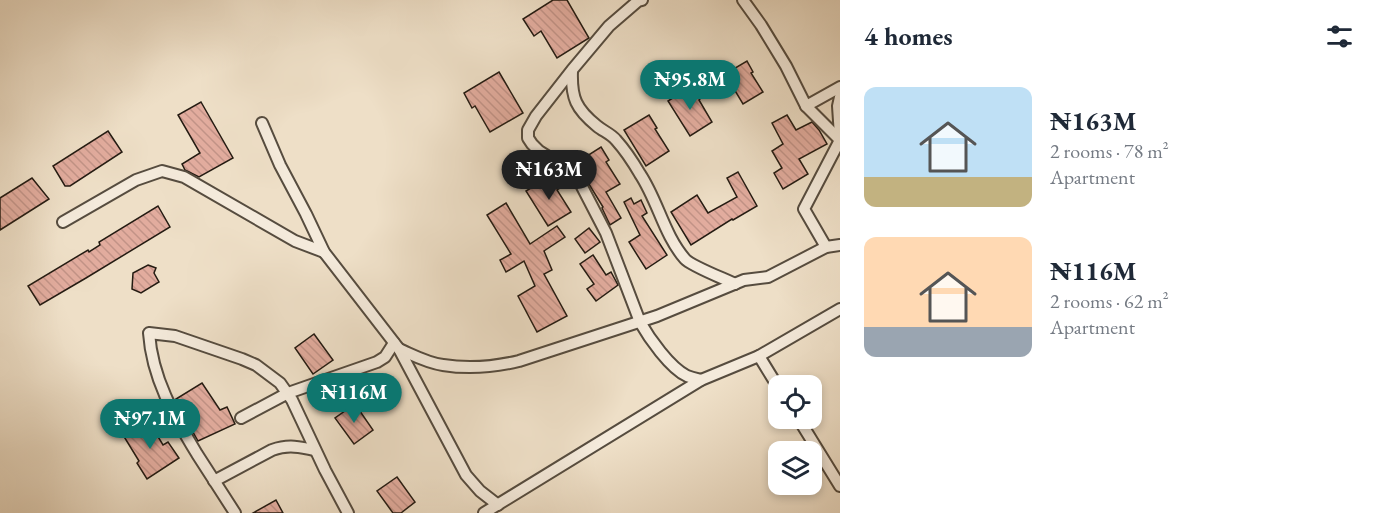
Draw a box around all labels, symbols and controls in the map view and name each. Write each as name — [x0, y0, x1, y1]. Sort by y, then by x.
text: 4 homes — [864, 19, 953, 53]
icon: filters — [1323, 20, 1356, 53]
pin: ₦95.8M — [641, 60, 739, 111]
text: ₦95.8M — [654, 66, 726, 92]
text: ₦163M — [1050, 104, 1137, 138]
icon: home — [912, 111, 984, 183]
text: 2 rooms · 78 m² — [1050, 138, 1169, 164]
pin: ₦163M — [507, 150, 591, 201]
text: ₦163M — [516, 156, 582, 182]
text: Apartment — [1050, 164, 1135, 190]
text: ₦116M — [1050, 254, 1137, 288]
icon: home — [912, 261, 984, 333]
text: 2 rooms · 62 m² — [1050, 288, 1169, 314]
text: Apartment — [1050, 314, 1135, 340]
pin: ₦116M — [312, 373, 396, 424]
map controls — [768, 375, 822, 495]
button: locate — [768, 375, 822, 429]
text: ₦116M — [321, 379, 387, 405]
pin: ₦97.1M — [101, 399, 199, 450]
text: ₦97.1M — [114, 405, 186, 431]
button: layers — [768, 441, 822, 495]

